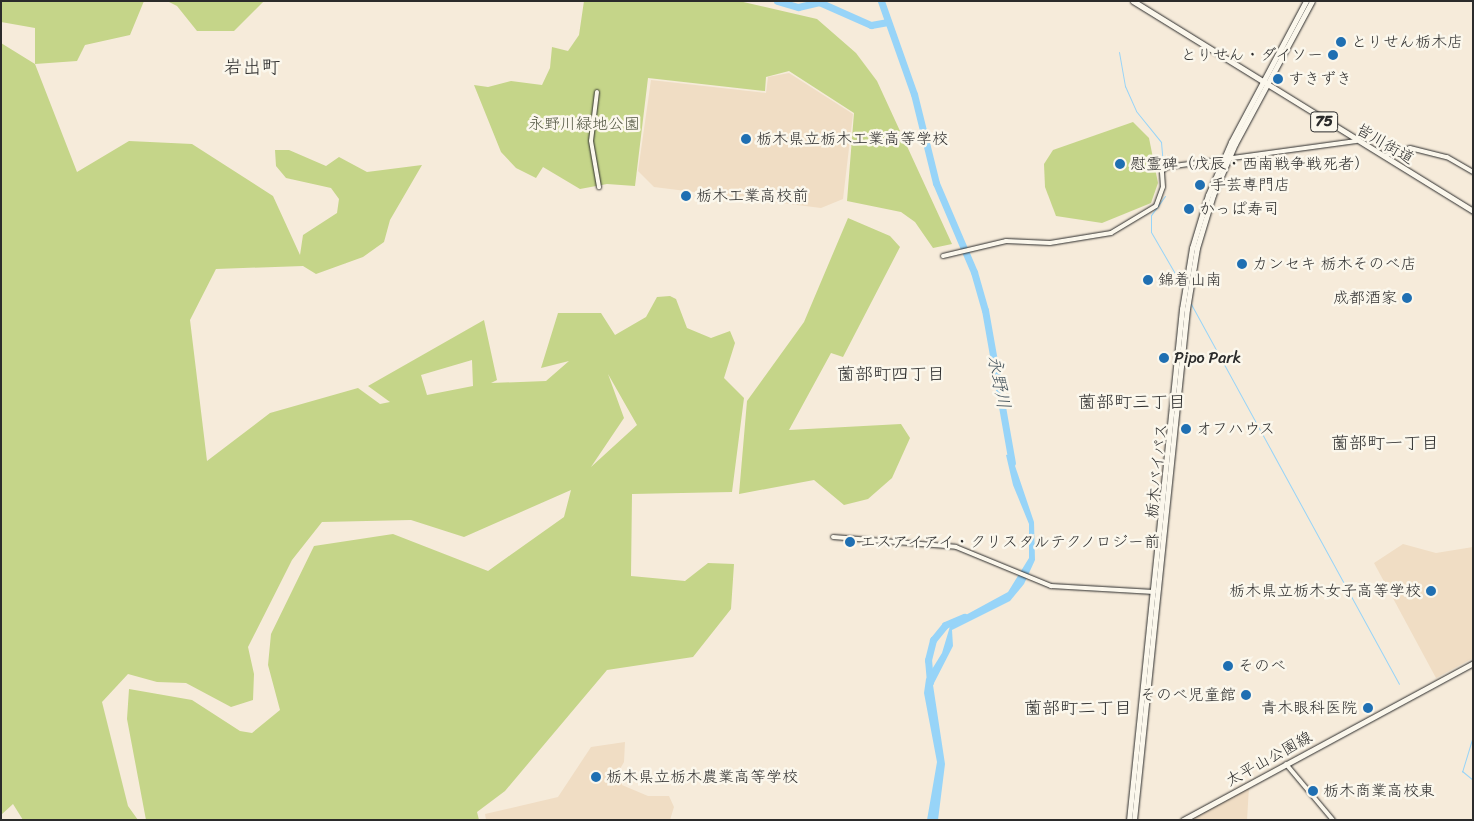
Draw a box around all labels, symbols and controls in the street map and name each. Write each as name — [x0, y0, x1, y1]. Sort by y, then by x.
place label: とりせん栃木店 — [1351, 32, 1463, 52]
marker: とりせん栃木店 — [1335, 36, 1347, 48]
place label: とりせん・ダイソー — [1179, 45, 1323, 65]
marker: とりせん・ダイソー — [1327, 49, 1339, 61]
district label: 岩出町 — [224, 56, 280, 78]
place label: すきずき — [1288, 69, 1352, 89]
marker: すきずき — [1272, 73, 1284, 85]
road number: 75 — [1309, 110, 1339, 134]
park label: 永野川緑地公園 — [528, 114, 640, 134]
street label: 皆川街道 — [1352, 120, 1418, 168]
place label: 栃木県立栃木工業高等学校 — [756, 129, 948, 149]
marker: 栃木県立栃木工業高等学校 — [740, 133, 752, 145]
place label: 慰霊碑（戊辰・西南戦争戦死者） — [1130, 154, 1370, 174]
marker: 慰霊碑（戊辰・西南戦争戦死者） — [1114, 158, 1126, 170]
place label: 手芸専門店 — [1210, 175, 1290, 195]
marker: 手芸専門店 — [1194, 179, 1206, 191]
place label: 栃木工業高校前 — [696, 186, 808, 206]
marker: 栃木工業高校前 — [680, 190, 692, 202]
place label: かっぱ寿司 — [1199, 199, 1279, 219]
marker: かっぱ寿司 — [1183, 203, 1195, 215]
place label: カンセキ 栃木そのべ店 — [1252, 254, 1416, 274]
marker: カンセキ 栃木そのべ店 — [1236, 258, 1248, 270]
place label: 錦着山南 — [1158, 270, 1222, 290]
marker: 錦着山南 — [1142, 274, 1154, 286]
place label: 成都酒家 — [1333, 288, 1397, 308]
marker: 成都酒家 — [1401, 292, 1413, 304]
place label: Pipo Park — [1174, 348, 1242, 368]
marker: Pipo Park — [1158, 352, 1170, 364]
water label: 永野川 — [983, 353, 1015, 411]
district label: 薗部町四丁目 — [837, 363, 945, 385]
district label: 薗部町三丁目 — [1078, 391, 1186, 413]
place label: オフハウス — [1196, 419, 1276, 439]
street label: 栃木バイパス — [1142, 422, 1172, 520]
marker: オフハウス — [1180, 423, 1192, 435]
district label: 薗部町一丁目 — [1331, 432, 1439, 454]
place label: エスアイアイ・クリスタルテクノロジー前 — [860, 532, 1164, 552]
marker: エスアイアイ・クリスタルテクノロジー前 — [844, 536, 856, 548]
place label: 栃木県立栃木女子高等学校 — [1229, 581, 1421, 601]
marker: 栃木県立栃木女子高等学校 — [1425, 585, 1437, 597]
place label: そのべ — [1238, 656, 1286, 676]
marker: そのべ — [1222, 660, 1234, 672]
place label: そのべ児童館 — [1140, 685, 1236, 705]
marker: そのべ児童館 — [1240, 689, 1252, 701]
district label: 薗部町二丁目 — [1024, 697, 1132, 719]
place label: 青木眼科医院 — [1261, 698, 1357, 718]
marker: 青木眼科医院 — [1361, 701, 1375, 715]
street label: 太平山公園線 — [1222, 727, 1316, 791]
place label: 栃木県立栃木農業高等学校 — [606, 767, 798, 787]
marker: 栃木県立栃木農業高等学校 — [590, 771, 602, 783]
place label: 栃木商業高校東 — [1323, 781, 1435, 801]
marker: 栃木商業高校東 — [1307, 785, 1319, 797]

